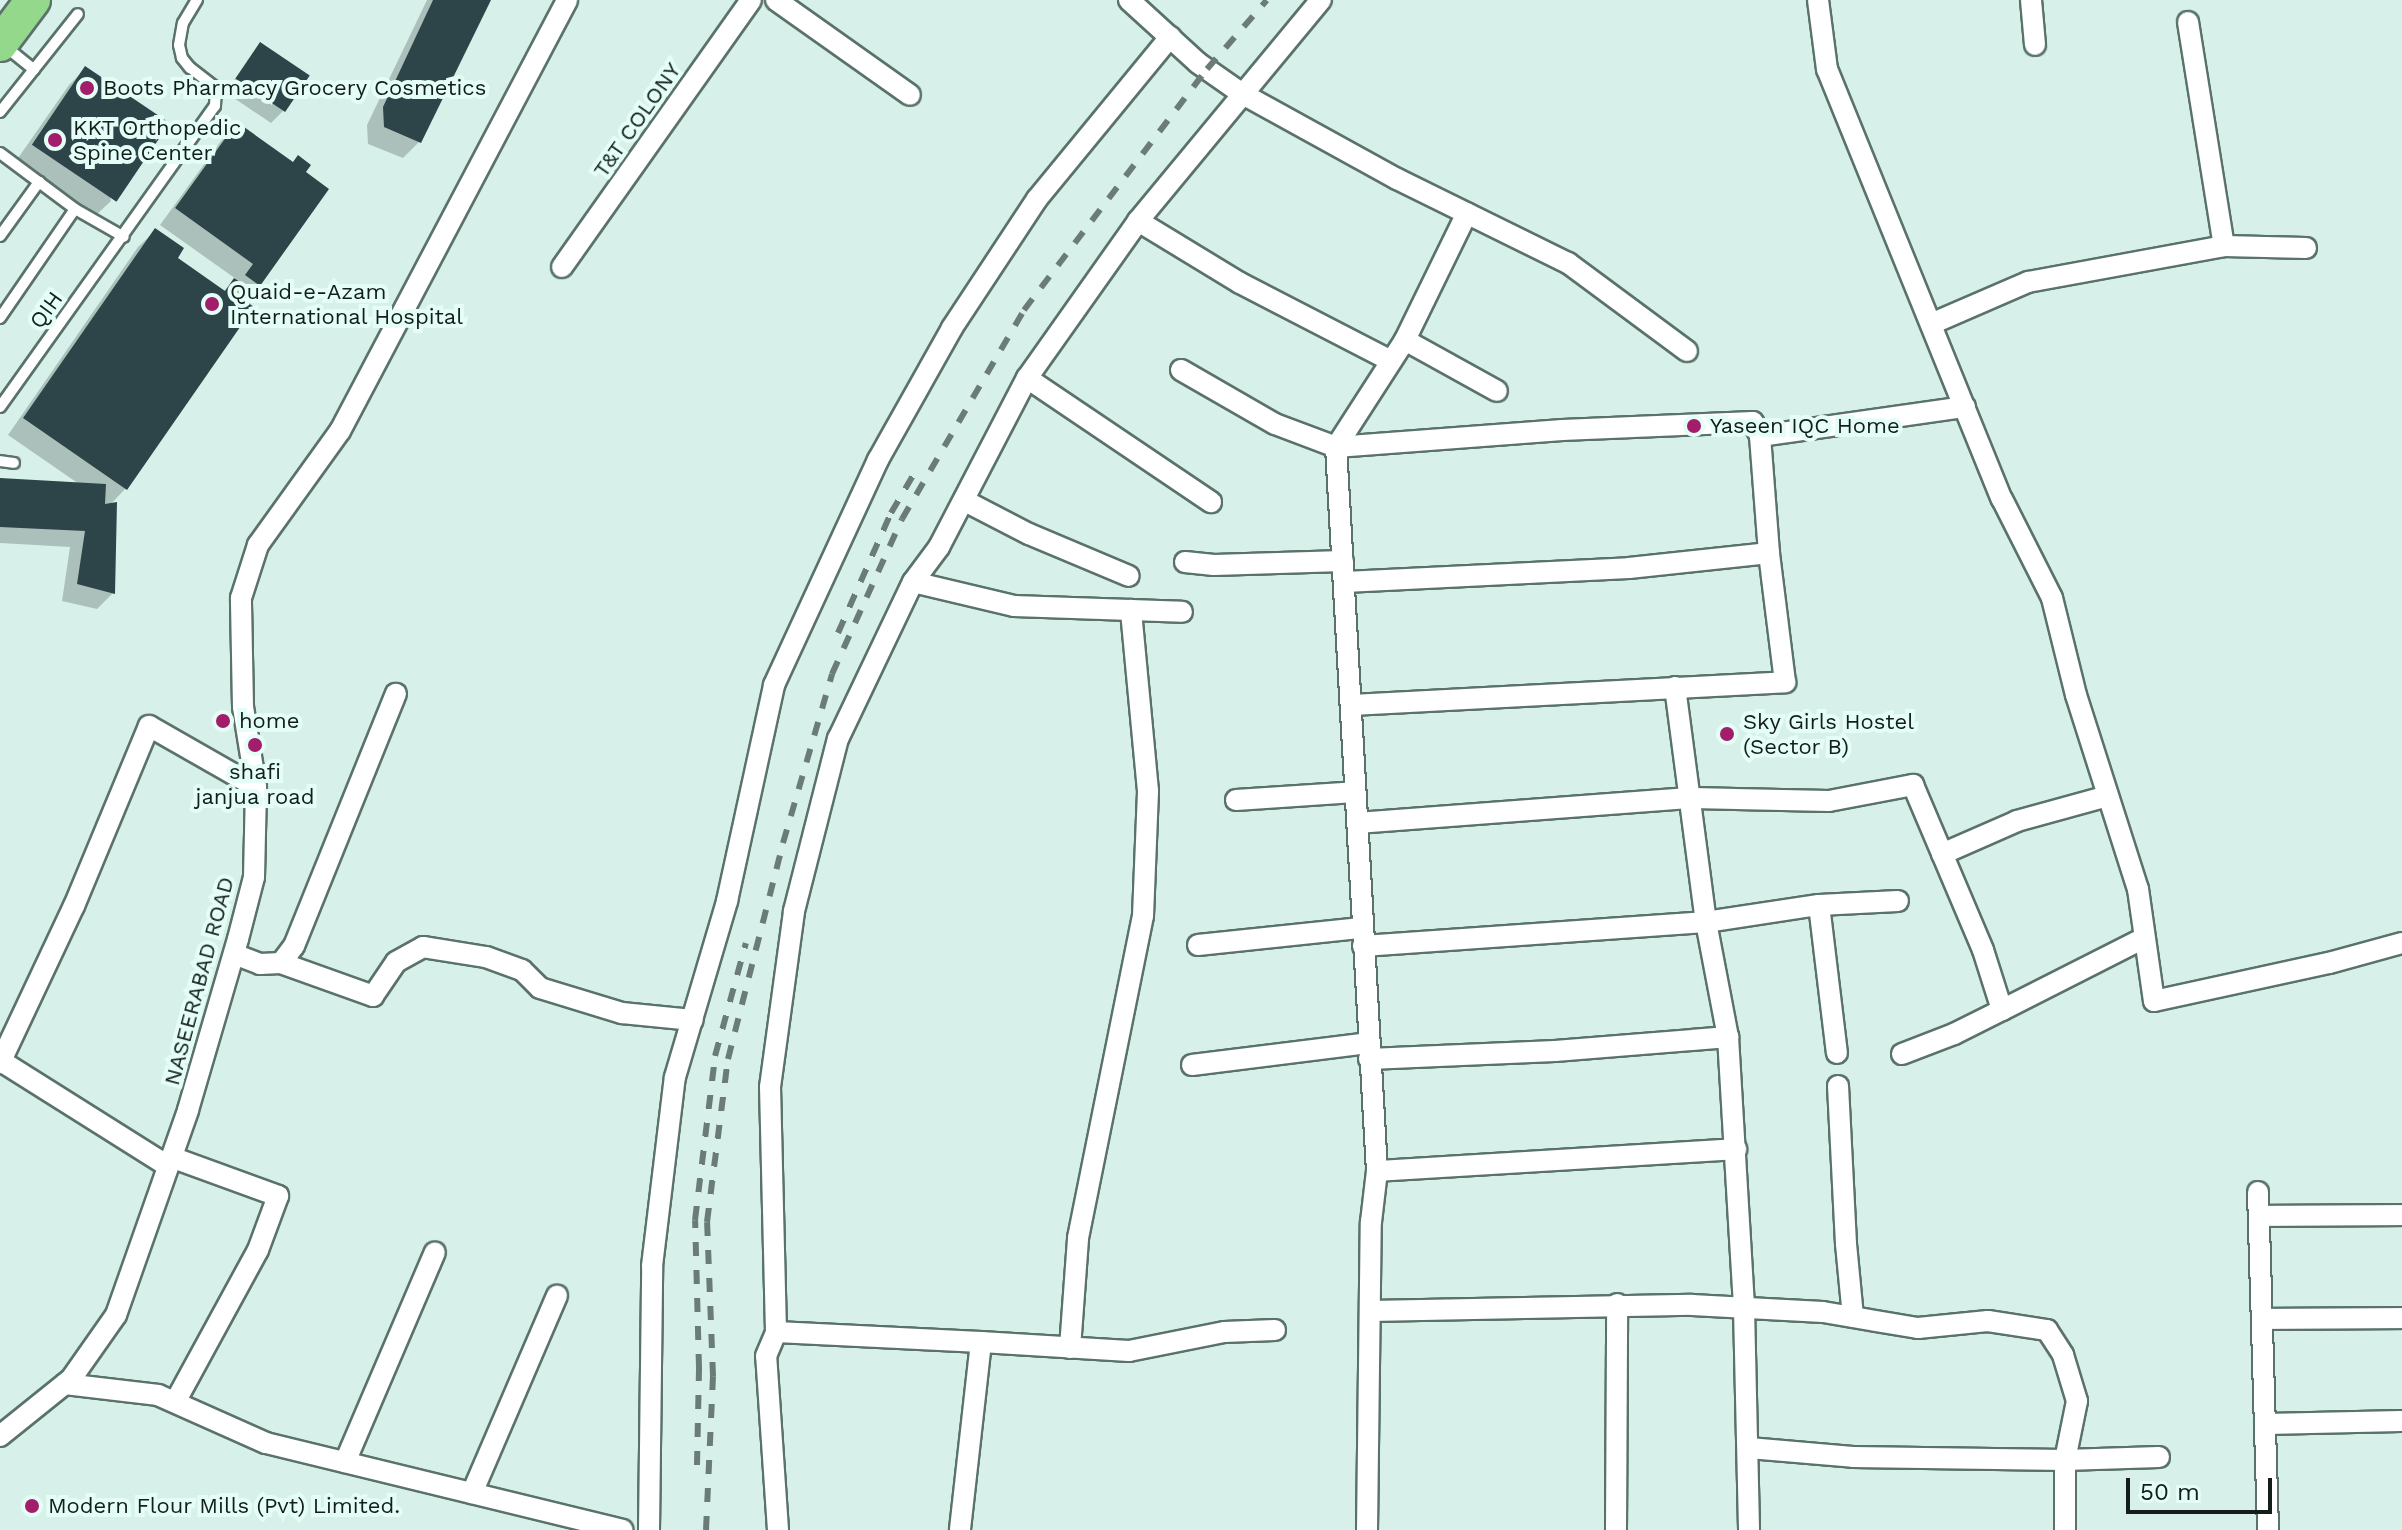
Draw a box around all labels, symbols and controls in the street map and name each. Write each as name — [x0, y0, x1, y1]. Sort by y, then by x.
street label: T&T COLONY — [588, 57, 686, 183]
place label: Boots Pharmacy Grocery Cosmetics — [103, 75, 487, 101]
marker: Boots Pharmacy Grocery Cosmetics — [78, 79, 96, 97]
place label: KKT Orthopedic Spine Center — [73, 114, 242, 166]
marker: KKT Orthopedic Spine Center — [44, 129, 66, 151]
place label: Quaid-e-Azam International Hospital — [230, 278, 464, 330]
street label: QIH — [24, 286, 68, 334]
marker: Quaid-e-Azam International Hospital — [201, 293, 223, 315]
place label: Yaseen IQC Home — [1710, 413, 1900, 439]
marker: Yaseen IQC Home — [1685, 417, 1703, 435]
place label: home — [239, 708, 299, 734]
place label: Sky Girls Hostel (Sector B) — [1743, 708, 1914, 760]
marker: home — [214, 712, 232, 730]
marker: Sky Girls Hostel (Sector B) — [1718, 725, 1736, 743]
marker: shafi janjua road — [246, 736, 264, 754]
place label: shafi janjua road — [195, 758, 315, 810]
street label: NASEERABAD ROAD — [158, 874, 240, 1088]
scale bar — [2130, 1462, 2276, 1512]
text: 50 m — [2140, 1478, 2200, 1506]
place label: Modern Flour Mills (Pvt) Limited. — [48, 1493, 401, 1519]
marker: Modern Flour Mills (Pvt) Limited. — [23, 1497, 41, 1515]

